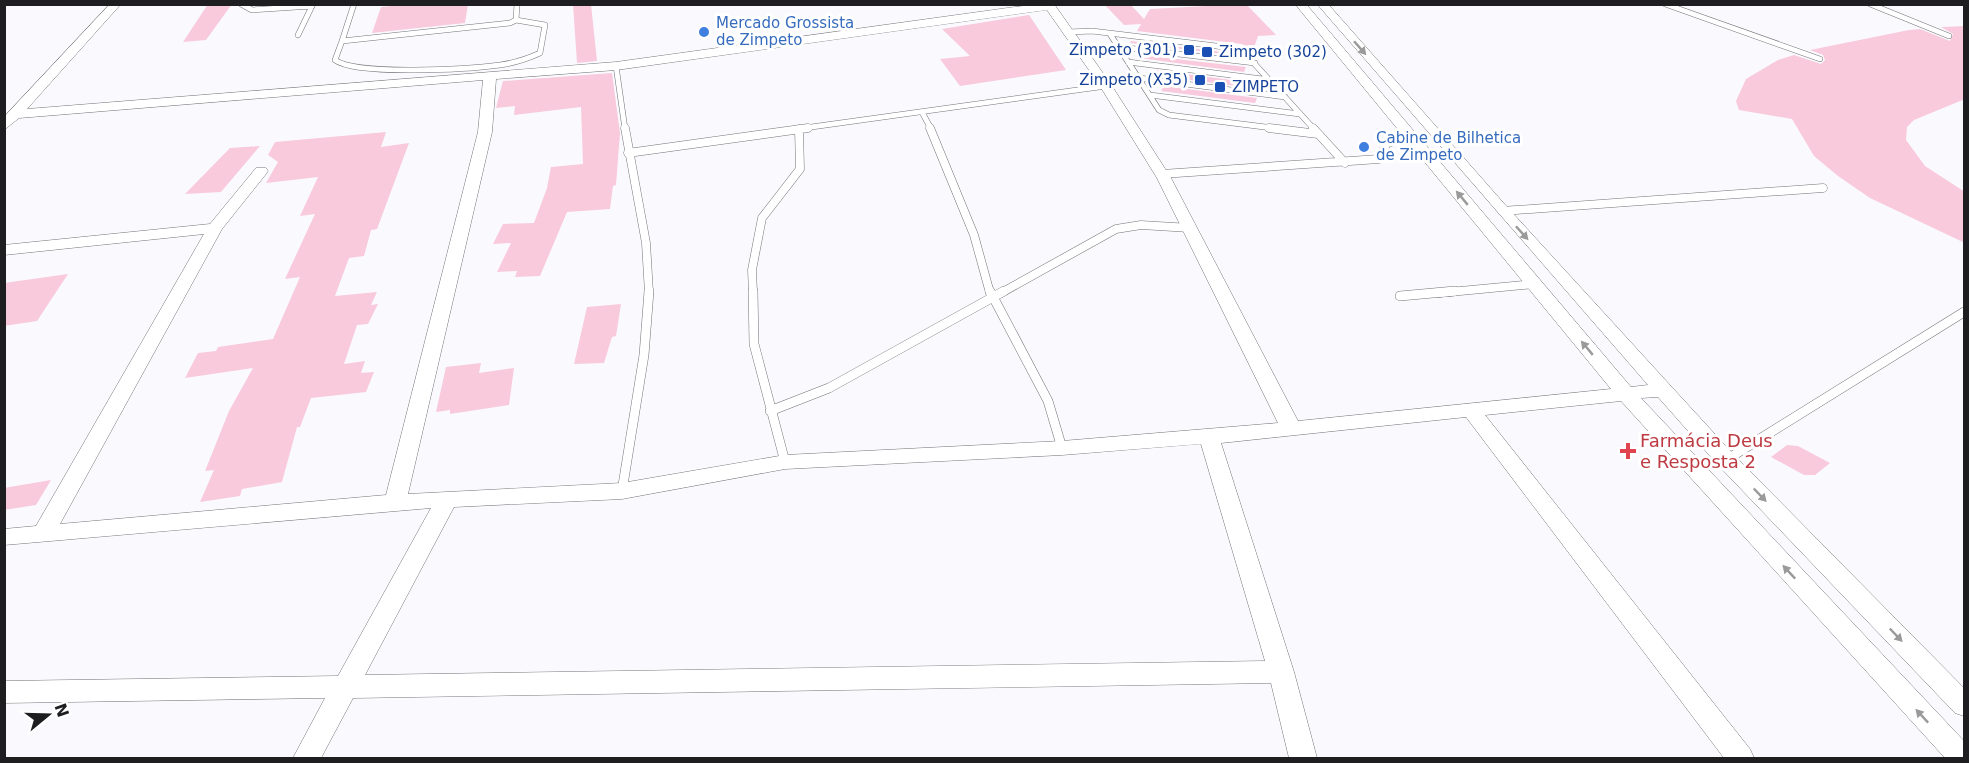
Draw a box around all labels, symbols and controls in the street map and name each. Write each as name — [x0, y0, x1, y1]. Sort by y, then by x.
place label: Mercado Grossista de Zimpeto — [716, 14, 854, 49]
marker: Mercado Grossista de Zimpeto — [697, 25, 711, 39]
place label: Zimpeto (301) — [1069, 41, 1177, 59]
one-way arrow — [1353, 41, 1367, 56]
marker: Zimpeto (301) — [1182, 43, 1196, 57]
place label: Zimpeto (302) — [1219, 43, 1327, 61]
marker: Zimpeto (302) — [1200, 45, 1214, 59]
place label: Zimpeto (X35) — [1079, 71, 1188, 89]
marker: Zimpeto (X35) — [1193, 73, 1207, 87]
place label: ZIMPETO — [1232, 78, 1299, 96]
marker: ZIMPETO — [1213, 80, 1227, 94]
place label: Cabine de Bilhetica de Zimpeto — [1376, 129, 1521, 164]
marker: Cabine de Bilhetica de Zimpeto — [1357, 140, 1371, 154]
one-way arrow — [1456, 190, 1469, 206]
one-way arrow — [1515, 226, 1529, 241]
one-way arrow — [1581, 340, 1594, 356]
place label: Farmácia Deus e Resposta 2 — [1640, 430, 1773, 472]
marker: Farmácia Deus e Resposta 2 — [1621, 444, 1635, 458]
one-way arrow — [1752, 487, 1766, 501]
one-way arrow — [1783, 566, 1797, 580]
one-way arrow — [1888, 627, 1902, 641]
north arrow — [18, 685, 78, 745]
text: N — [51, 701, 73, 720]
one-way arrow — [1915, 708, 1929, 723]

